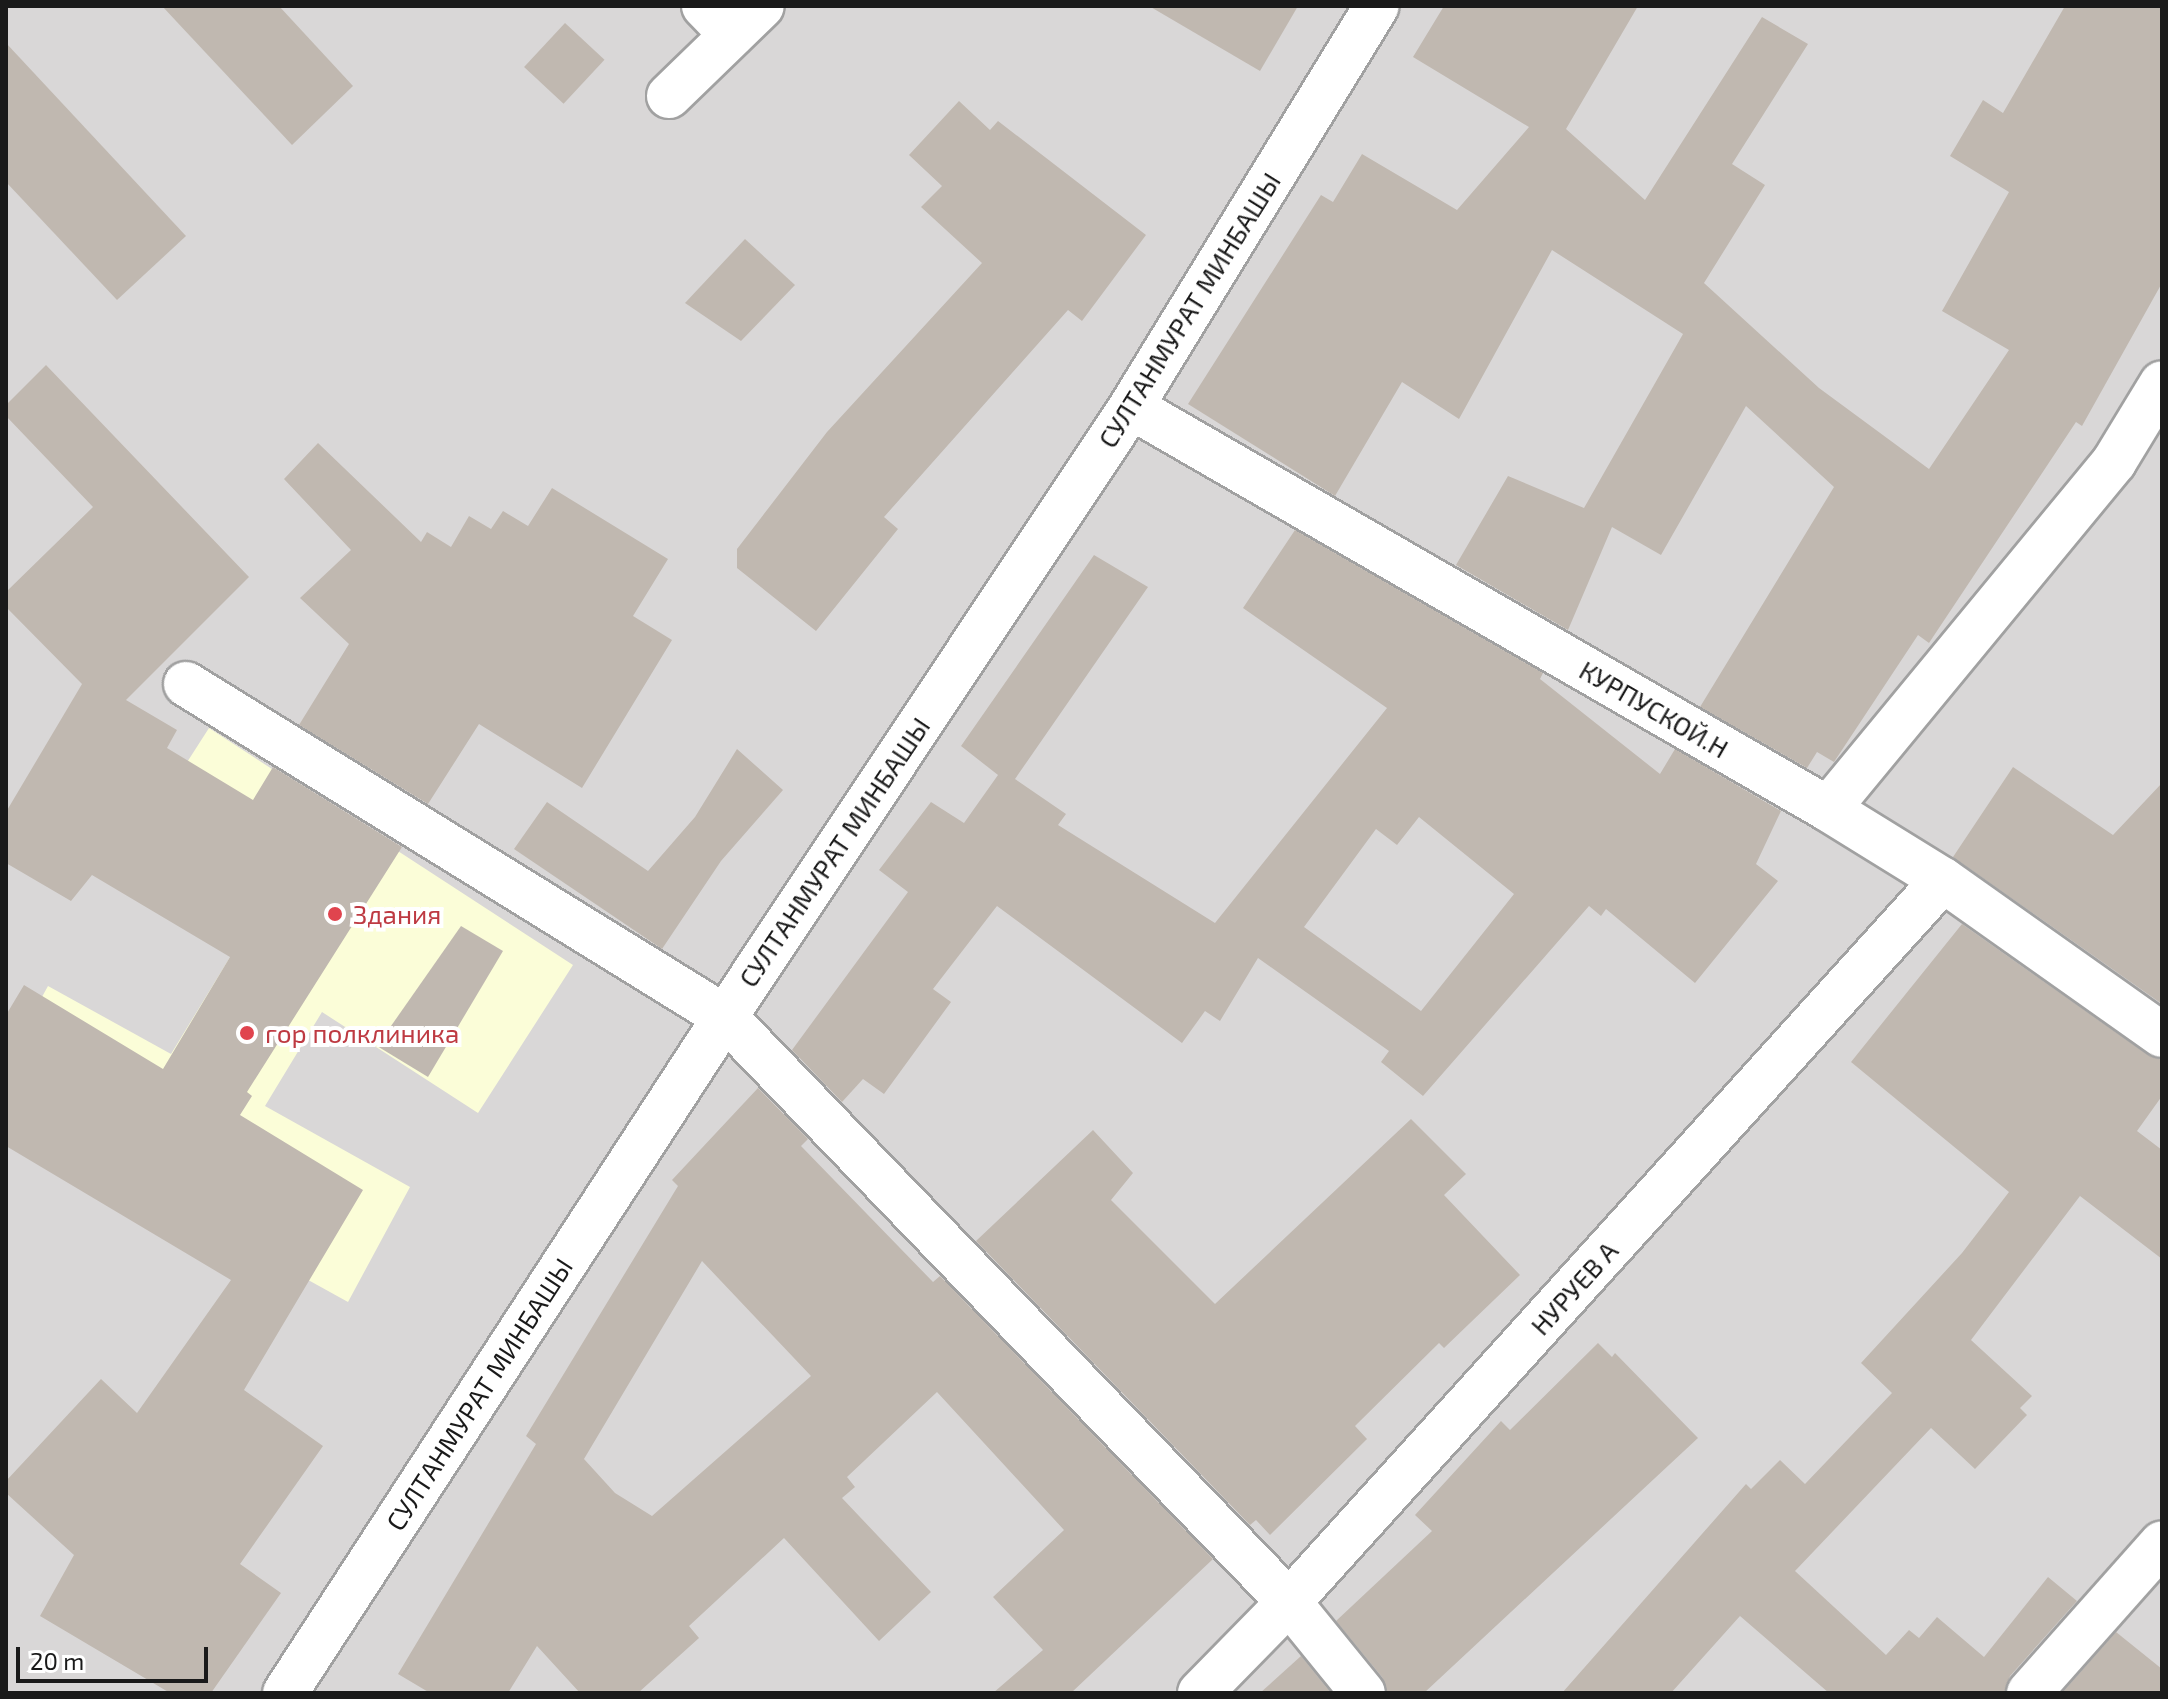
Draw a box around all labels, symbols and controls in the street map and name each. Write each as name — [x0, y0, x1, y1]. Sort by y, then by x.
street label: СУЛТАНМУРАТ МИНБАШЫ — [1091, 167, 1287, 453]
street label: КУРПУСКОЙ.Н — [1574, 654, 1734, 764]
street label: СУЛТАНМУРАТ МИНБАШЫ — [732, 711, 936, 993]
place label: Здания — [353, 898, 441, 930]
marker: Здания — [324, 903, 346, 925]
place label: гор полклиника — [265, 1017, 459, 1049]
marker: гор полклиника — [236, 1022, 258, 1044]
street label: НУРУЕВ А — [1524, 1235, 1624, 1341]
street label: СУЛТАНМУРАТ МИНБАШЫ — [379, 1252, 579, 1536]
scale bar — [20, 1631, 212, 1681]
text: 20 m — [30, 1646, 84, 1675]

